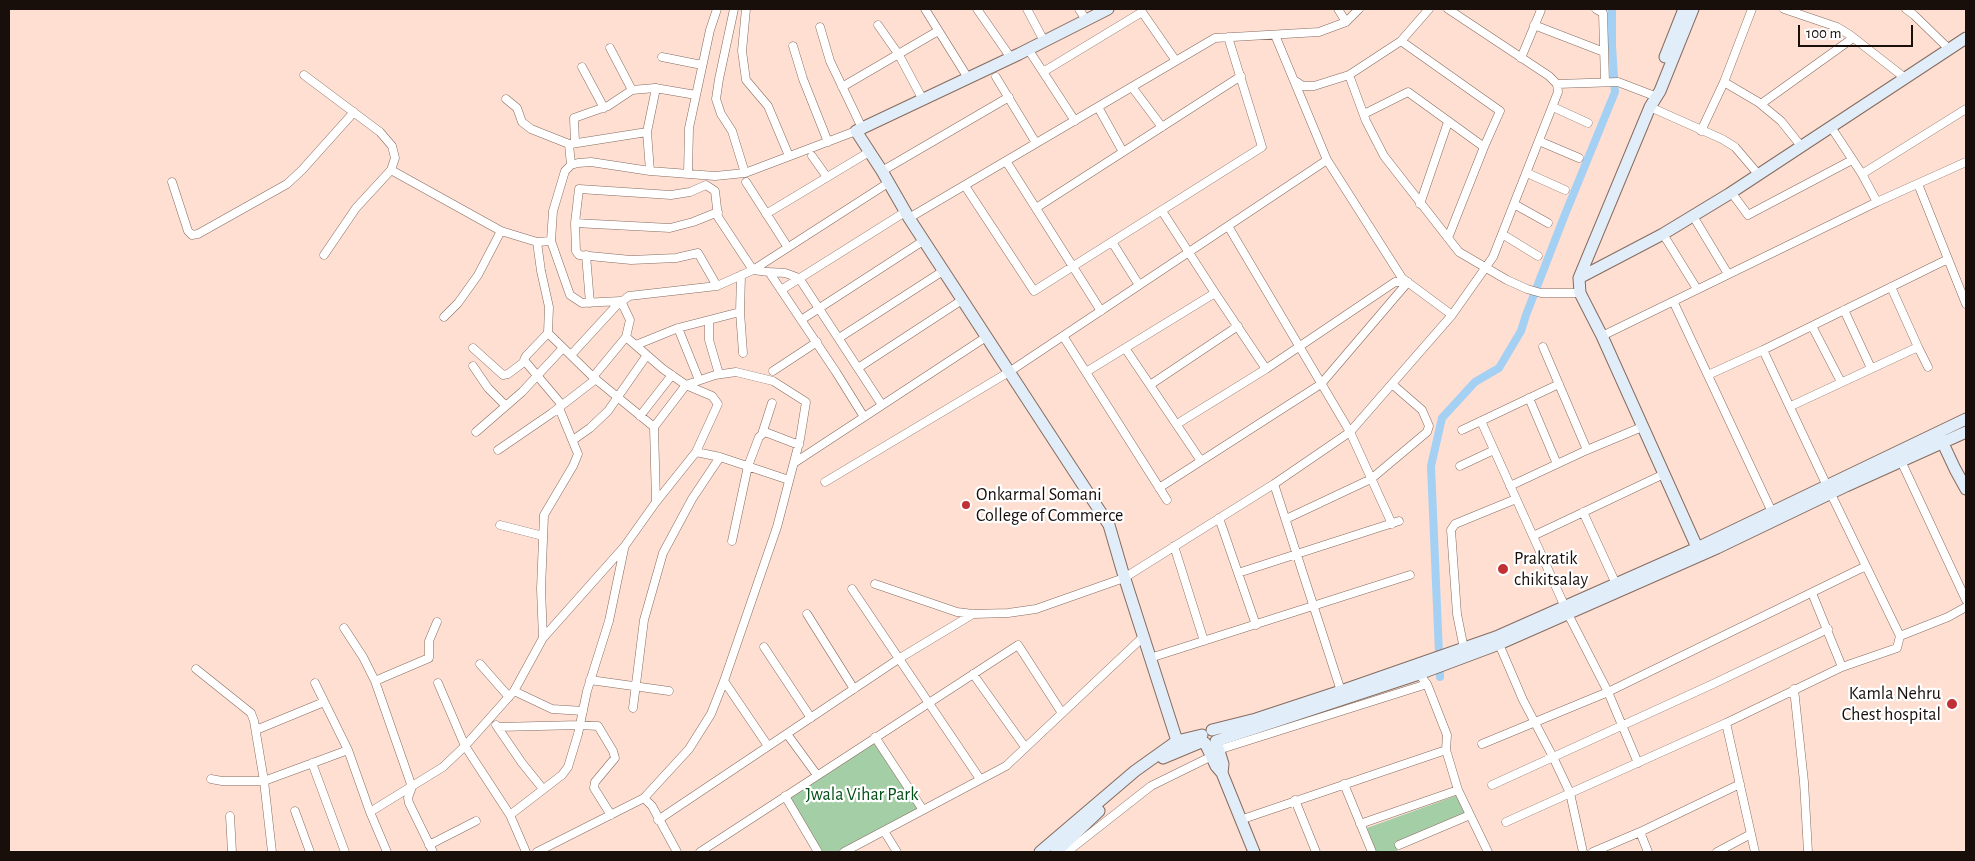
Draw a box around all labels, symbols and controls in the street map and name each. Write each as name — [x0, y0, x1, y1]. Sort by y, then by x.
scale bar — [1800, 15, 1915, 47]
text: 100 m — [1806, 26, 1841, 41]
place label: Onkarmal Somani College of Commerce — [976, 484, 1123, 526]
marker: Onkarmal Somani College of Commerce — [960, 499, 972, 511]
place label: Prakratik chikitsalay — [1514, 548, 1588, 590]
marker: Prakratik chikitsalay — [1496, 562, 1510, 576]
place label: Kamla Nehru Chest hospital — [1842, 683, 1941, 726]
marker: Kamla Nehru Chest hospital — [1945, 697, 1959, 711]
park label: Jwala Vihar Park — [806, 784, 918, 806]

